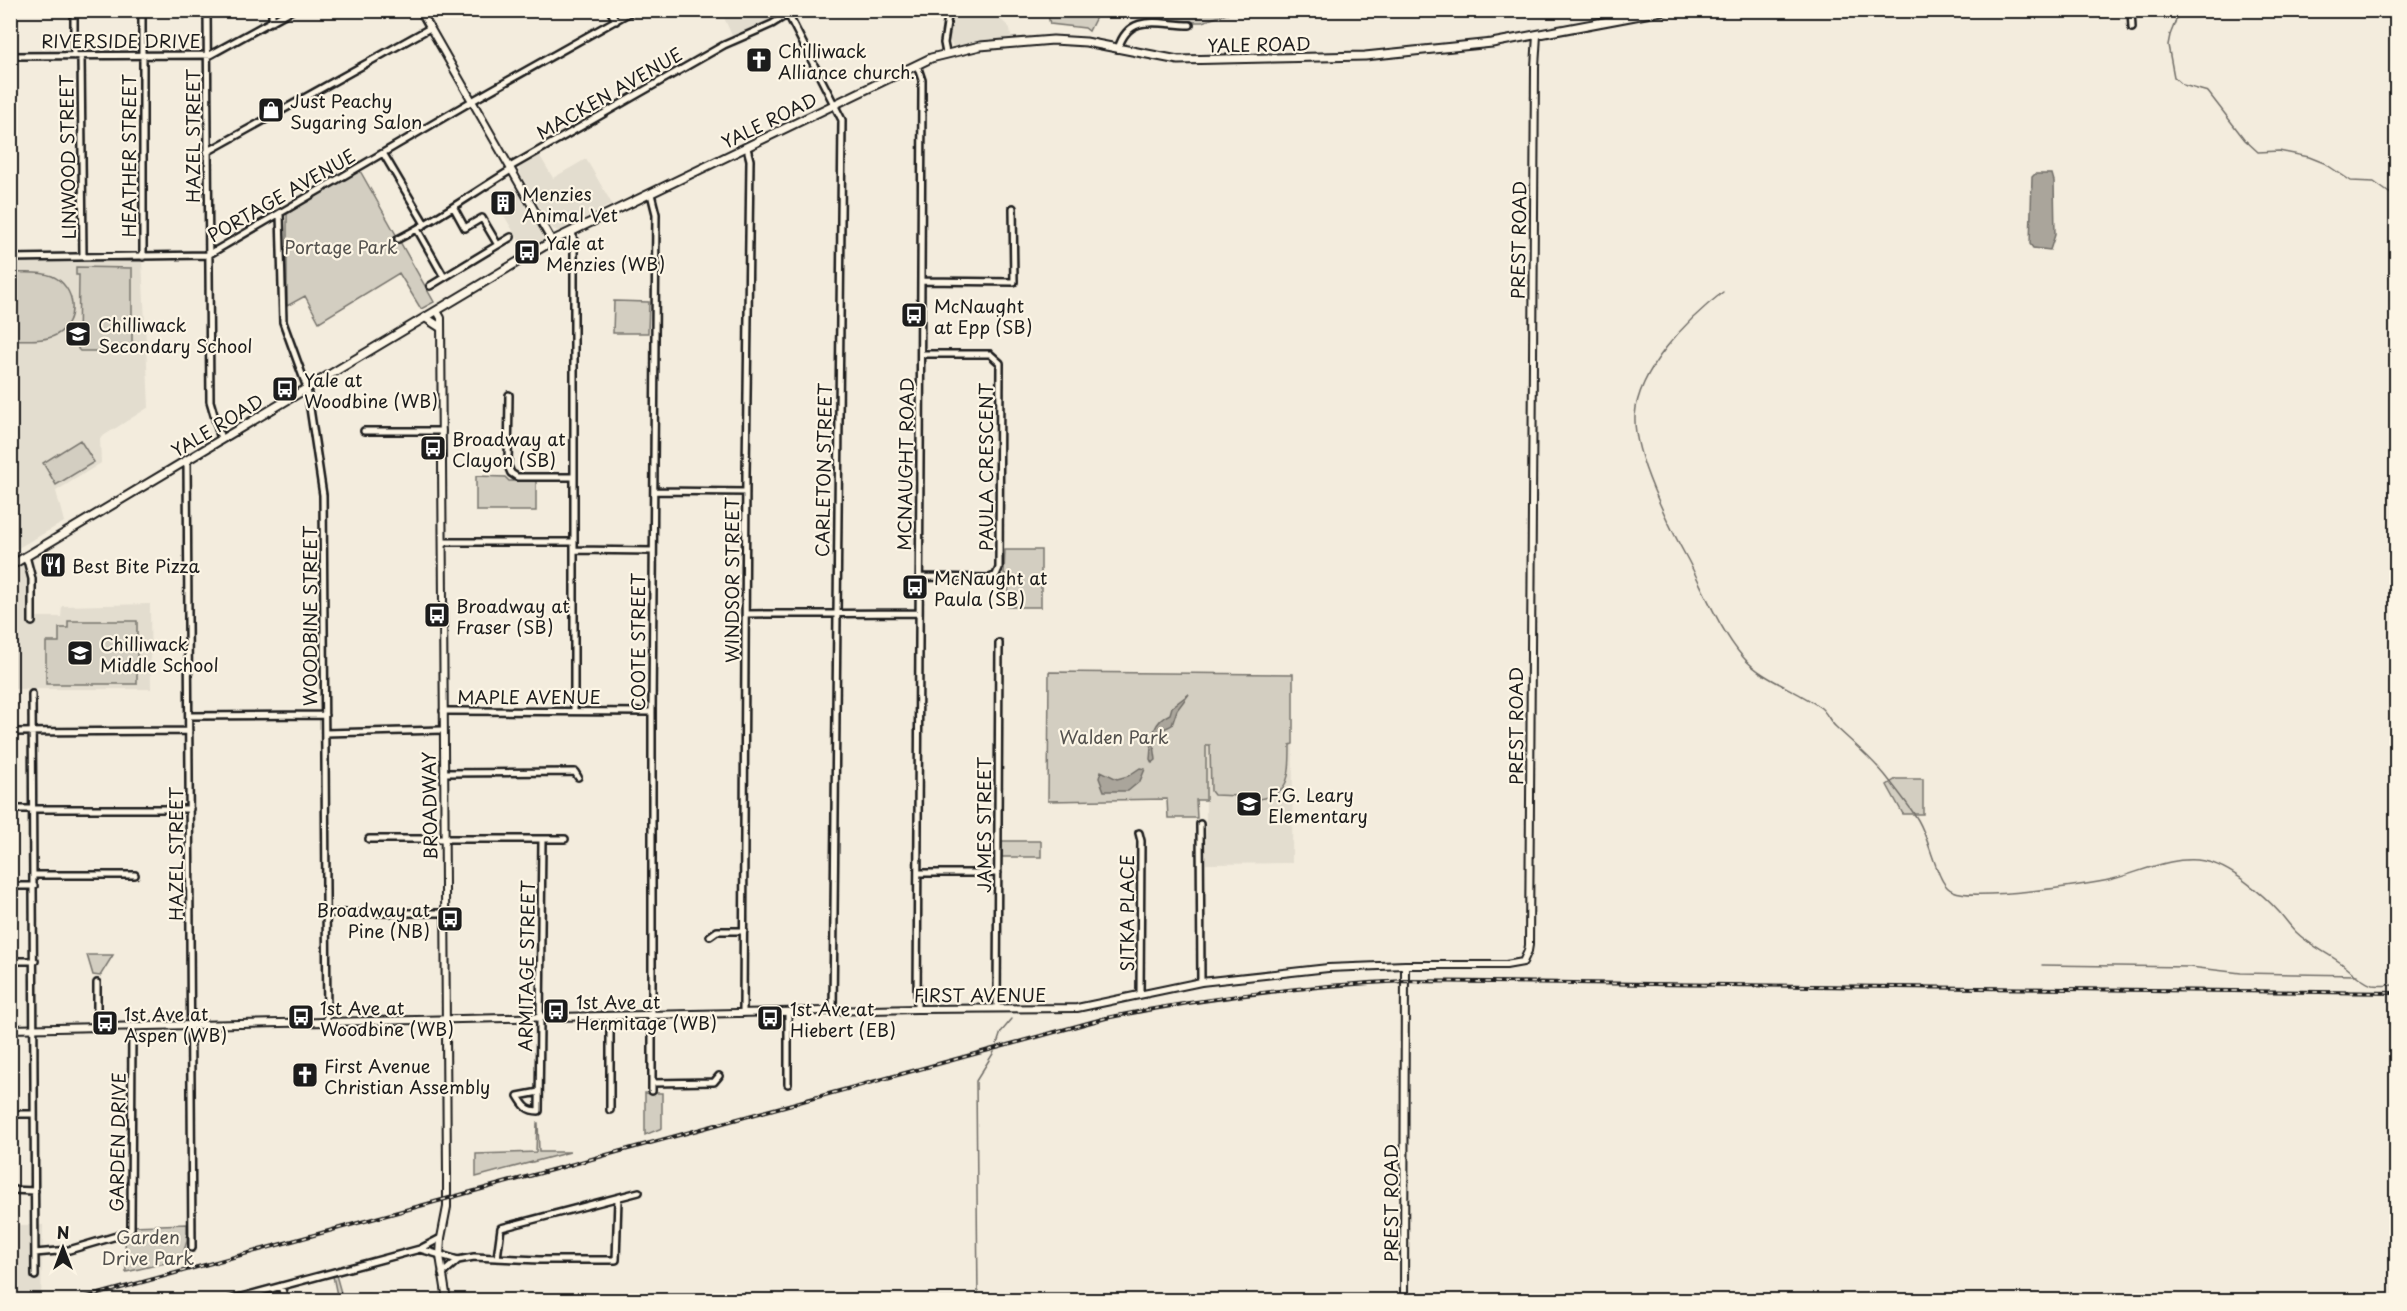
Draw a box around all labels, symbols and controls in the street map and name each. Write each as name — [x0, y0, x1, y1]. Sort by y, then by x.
street label: RIVERSIDE DRIVE — [41, 27, 201, 54]
street label: YALE ROAD — [1207, 30, 1311, 58]
place label: Chilliwack Alliance church. — [778, 37, 915, 85]
street label: MACKEN AVENUE — [531, 40, 687, 146]
church icon: Chilliwack Alliance church. — [744, 45, 774, 75]
street label: HAZEL STREET — [179, 68, 206, 203]
street label: LINWOOD STREET — [52, 74, 82, 240]
street label: HEATHER STREET — [115, 74, 142, 238]
street label: YALE ROAD — [717, 85, 821, 155]
place label: Just Peachy Sugaring Salon — [290, 87, 422, 135]
shop icon: Just Peachy Sugaring Salon — [256, 95, 286, 125]
street label: PORTAGE AVENUE — [202, 142, 360, 248]
place label: Menzies Animal Vet — [522, 180, 618, 228]
street label: PREST ROAD — [1503, 181, 1533, 299]
building icon: Menzies Animal Vet — [488, 188, 518, 218]
place label: Yale at Menzies (WB) — [546, 229, 665, 277]
park label: Portage Park — [284, 233, 398, 260]
bus stop icon: Yale at Menzies (WB) — [512, 237, 542, 267]
place label: McNaught at Epp (SB) — [934, 292, 1032, 340]
bus stop icon: McNaught at Epp (SB) — [899, 300, 929, 330]
place label: Chilliwack Secondary School — [98, 311, 252, 359]
school or university icon: Chilliwack Secondary School — [63, 319, 93, 349]
place label: Yale at Woodbine (WB) — [304, 366, 438, 414]
bus stop icon: Yale at Woodbine (WB) — [270, 374, 300, 404]
street label: MCNAUGHT ROAD — [890, 377, 920, 551]
street label: CARLETON STREET — [808, 382, 838, 557]
street label: PAULA CRESCENT — [972, 382, 999, 551]
street label: YALE ROAD — [166, 387, 268, 463]
place label: Broadway at Clayon (SB) — [452, 425, 566, 473]
bus stop icon: Broadway at Clayon (SB) — [418, 433, 448, 463]
street label: WINDSOR STREET — [718, 496, 745, 663]
street label: WOODBINE STREET — [296, 525, 323, 706]
restaurant icon: Best Bite Pizza — [38, 550, 68, 580]
place label: Best Bite Pizza — [72, 552, 200, 579]
place label: McNaught at Paula (SB) — [934, 564, 1047, 612]
street label: COOTE STREET — [624, 572, 651, 711]
bus stop icon: McNaught at Paula (SB) — [900, 572, 930, 602]
place label: Broadway at Fraser (SB) — [456, 592, 570, 640]
bus stop icon: Broadway at Fraser (SB) — [422, 600, 452, 630]
place label: Chilliwack Middle School — [100, 630, 219, 678]
school or university icon: Chilliwack Middle School — [65, 638, 95, 668]
street label: PREST ROAD — [1502, 667, 1529, 785]
street label: MAPLE AVENUE — [457, 683, 601, 710]
park label: Walden Park — [1059, 723, 1169, 750]
street label: BROADWAY — [415, 751, 443, 861]
street label: JAMES STREET — [970, 756, 997, 893]
place label: F.G. Leary Elementary — [1268, 781, 1368, 829]
street label: HAZEL STREET — [162, 786, 189, 921]
school or university icon: F.G. Leary Elementary — [1234, 789, 1264, 819]
street label: SITKA PLACE — [1113, 854, 1140, 972]
street label: ARMITAGE STREET — [511, 879, 541, 1052]
place label: Broadway at Pine (NB) — [317, 896, 430, 944]
bus stop icon: Broadway at Pine (NB) — [435, 904, 465, 934]
street label: FIRST AVENUE — [914, 981, 1046, 1008]
place label: 1st Ave at Hermitage (WB) — [576, 988, 717, 1036]
place label: 1st Ave at Woodbine (WB) — [320, 994, 454, 1042]
place label: 1st Ave at Hiebert (EB) — [790, 995, 896, 1043]
bus stop icon: 1st Ave at Hermitage (WB) — [541, 996, 571, 1026]
place label: 1st Ave at Aspen (WB) — [124, 1000, 227, 1048]
bus stop icon: 1st Ave at Woodbine (WB) — [286, 1002, 316, 1032]
bus stop icon: 1st Ave at Hiebert (EB) — [755, 1003, 785, 1033]
bus stop icon: 1st Ave at Aspen (WB) — [90, 1008, 120, 1038]
place label: First Avenue Christian Assembly — [324, 1052, 490, 1100]
church icon: First Avenue Christian Assembly — [290, 1060, 320, 1090]
street label: GARDEN DRIVE — [102, 1072, 132, 1212]
street label: PREST ROAD — [1377, 1144, 1404, 1262]
north arrow — [33, 1218, 93, 1278]
text: N — [57, 1220, 69, 1244]
park label: Garden Drive Park — [102, 1223, 194, 1271]

